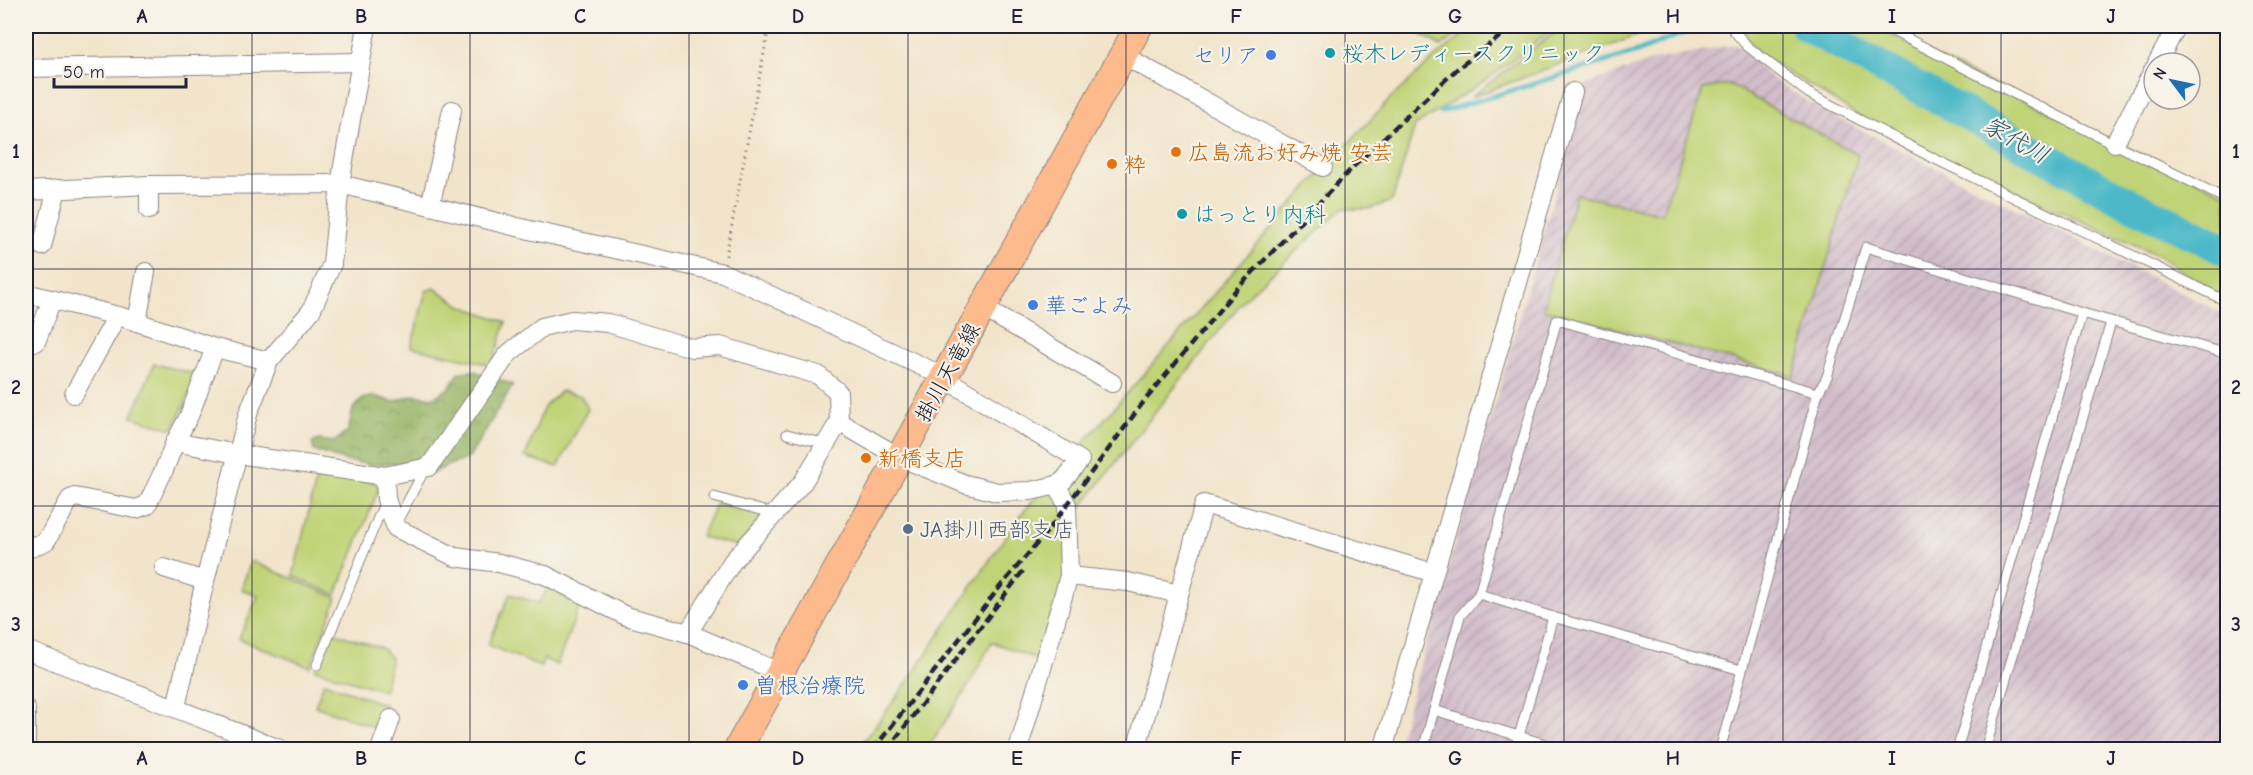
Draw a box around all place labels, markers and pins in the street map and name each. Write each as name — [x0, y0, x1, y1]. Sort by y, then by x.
place label: 桜木レディースクリニック — [1342, 41, 1605, 67]
place label: セリア — [1193, 43, 1259, 69]
marker: 桜木レディースクリニック — [1323, 46, 1337, 60]
marker: セリア — [1264, 48, 1278, 62]
place label: 広島流お好み焼 安芸 — [1188, 140, 1393, 166]
marker: 広島流お好み焼 安芸 — [1169, 145, 1183, 159]
place label: 粋 — [1124, 152, 1146, 178]
marker: 粋 — [1105, 157, 1119, 171]
place label: はっとり内科 — [1194, 202, 1326, 228]
marker: はっとり内科 — [1175, 207, 1189, 221]
place label: 華ごよみ — [1045, 293, 1133, 319]
marker: 華ごよみ — [1026, 298, 1040, 312]
place label: 新橋支店 — [878, 446, 966, 472]
marker: 新橋支店 — [859, 451, 873, 465]
place label: JA掛川西部支店 — [920, 517, 1075, 543]
marker: JA掛川西部支店 — [901, 522, 915, 536]
place label: 曽根治療院 — [755, 673, 865, 699]
marker: 曽根治療院 — [736, 678, 750, 692]

